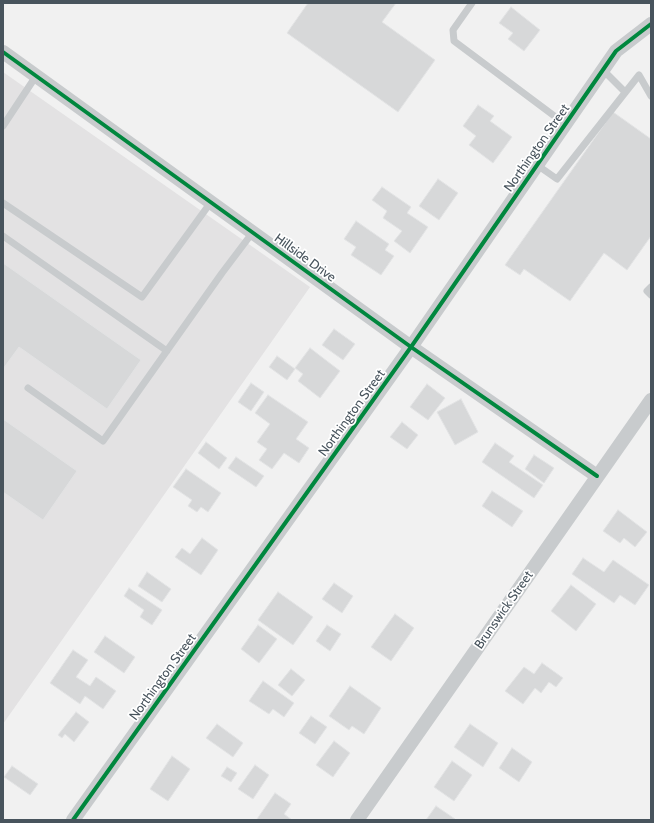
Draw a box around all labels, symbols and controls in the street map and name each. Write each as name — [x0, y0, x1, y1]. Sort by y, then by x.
street label: Northington Street — [501, 101, 573, 195]
street label: Hillside Drive — [271, 231, 339, 285]
street label: Northington Street — [315, 367, 389, 459]
street label: Brunswick Street — [471, 568, 537, 652]
street label: Northington Street — [126, 631, 200, 723]

